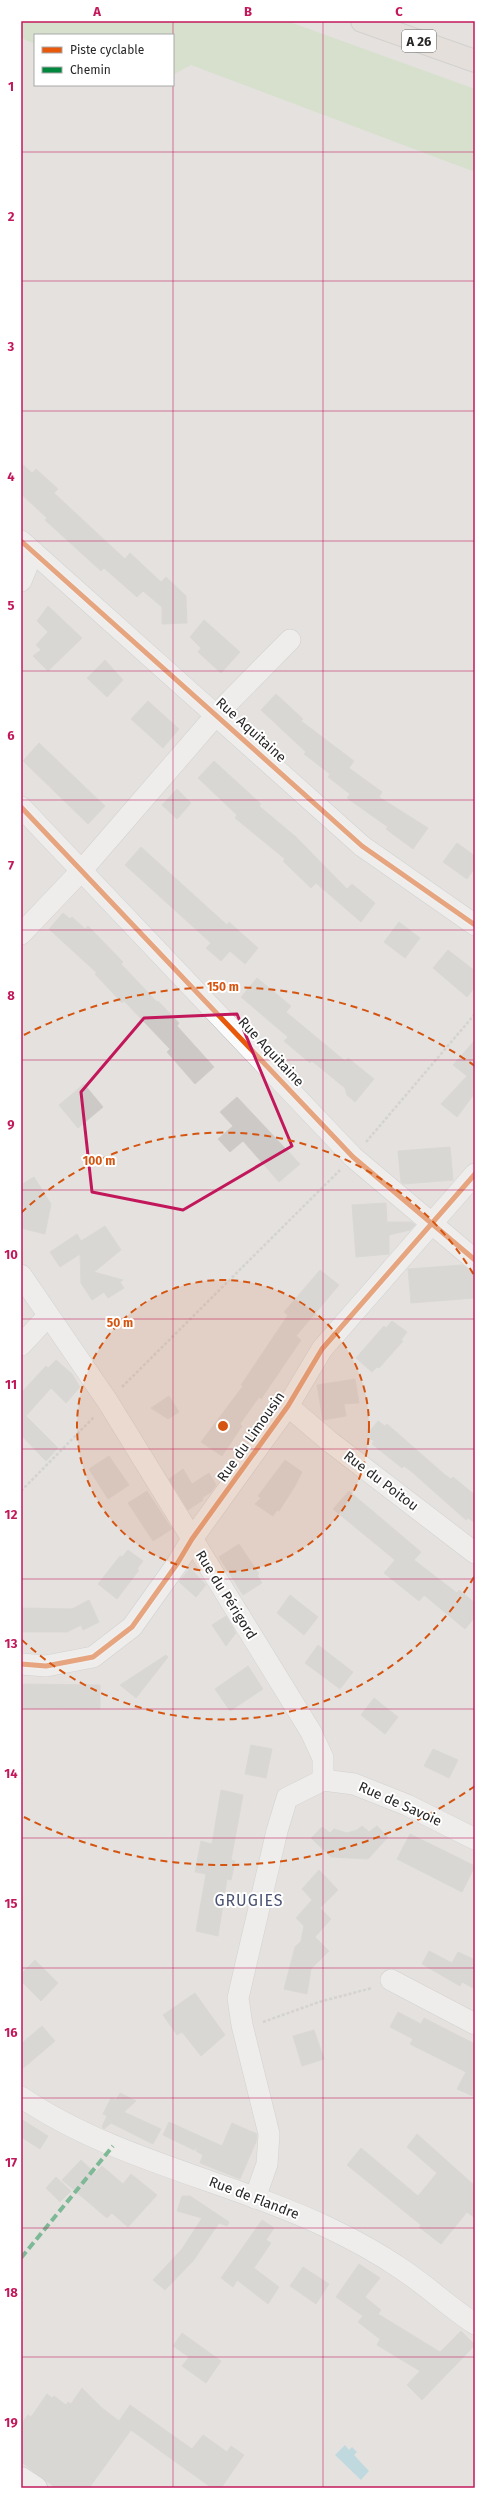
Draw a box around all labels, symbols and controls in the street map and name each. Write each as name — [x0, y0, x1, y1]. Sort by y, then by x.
text: A — [92, 4, 101, 19]
text: B — [244, 4, 252, 19]
text: C — [395, 4, 403, 19]
road number: A 26 — [402, 30, 436, 52]
legend — [34, 34, 174, 86]
text: Piste cyclable — [70, 43, 144, 57]
text: Chemin — [70, 63, 111, 77]
text: 1 — [8, 79, 14, 94]
text: 2 — [8, 209, 15, 224]
text: 3 — [7, 339, 15, 354]
text: 4 — [7, 469, 15, 484]
text: 5 — [8, 598, 15, 613]
street label: Rue Aquitaine — [212, 694, 290, 766]
text: 6 — [7, 728, 15, 743]
text: 7 — [8, 858, 14, 873]
text: 150 m — [207, 980, 239, 994]
text: 8 — [7, 988, 15, 1003]
street label: Rue Aquitaine — [234, 1014, 308, 1090]
text: 9 — [7, 1117, 15, 1132]
text: 100 m — [83, 1154, 115, 1168]
text: 10 — [4, 1247, 18, 1262]
text: 50 m — [107, 1316, 133, 1330]
text: 11 — [5, 1377, 17, 1392]
street label: Rue du Limousin — [214, 1389, 288, 1485]
centre of rings — [216, 1419, 230, 1433]
street label: Rue du Poitou — [340, 1447, 422, 1515]
text: 12 — [5, 1507, 18, 1522]
street label: Rue du Périgord — [192, 1547, 260, 1643]
text: 13 — [5, 1636, 18, 1651]
text: 14 — [4, 1766, 18, 1781]
street label: Rue de Savoie — [356, 1778, 444, 1830]
district label: GRUGIES — [214, 1891, 284, 1910]
text: 15 — [4, 1896, 18, 1911]
text: 16 — [4, 2025, 18, 2040]
text: 17 — [5, 2155, 17, 2170]
street label: Rue de Flandre — [206, 2173, 302, 2223]
text: 18 — [4, 2285, 18, 2300]
text: 19 — [4, 2415, 18, 2430]

